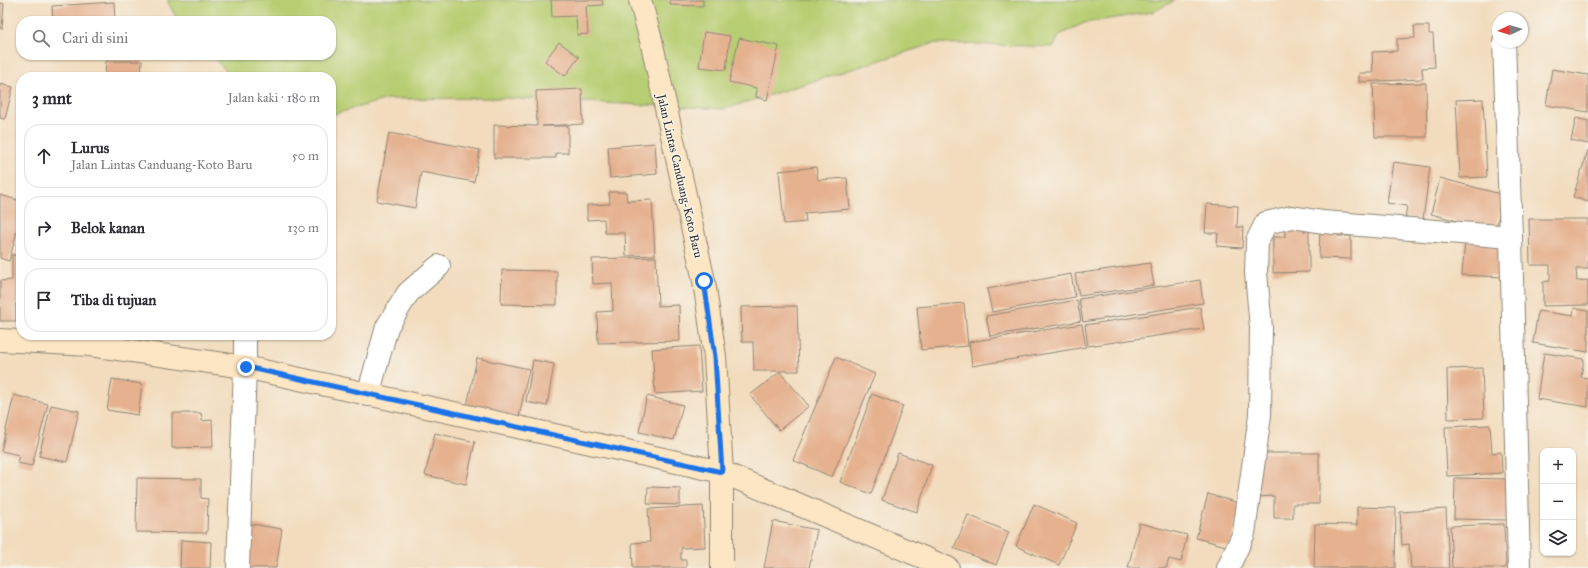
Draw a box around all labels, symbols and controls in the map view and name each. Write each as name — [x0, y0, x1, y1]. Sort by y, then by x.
north arrow — [1492, 12, 1528, 48]
search box — [16, 16, 336, 60]
icon: search — [30, 27, 52, 49]
text: Cari di sini — [62, 29, 128, 47]
text: 3 mnt — [32, 88, 72, 109]
text: Jalan kaki · 180 m — [228, 90, 320, 106]
street label: Jalan Lintas Canduang-Koto Baru — [653, 91, 706, 260]
text: Lurus — [71, 139, 109, 157]
icon: ahead — [33, 145, 55, 167]
text: 50 m — [292, 148, 319, 164]
text: Jalan Lintas Canduang-Koto Baru — [71, 157, 253, 173]
icon: right — [33, 217, 55, 239]
text: Belok kanan — [71, 219, 145, 237]
text: 130 m — [287, 220, 319, 236]
route start — [695, 272, 713, 290]
icon: arrive — [33, 289, 55, 311]
text: Tiba di tujuan — [71, 291, 156, 309]
route end — [237, 358, 255, 376]
map controls — [1540, 448, 1576, 556]
button: + — [1540, 448, 1576, 484]
button: − — [1540, 484, 1576, 520]
button: layers — [1540, 520, 1576, 556]

